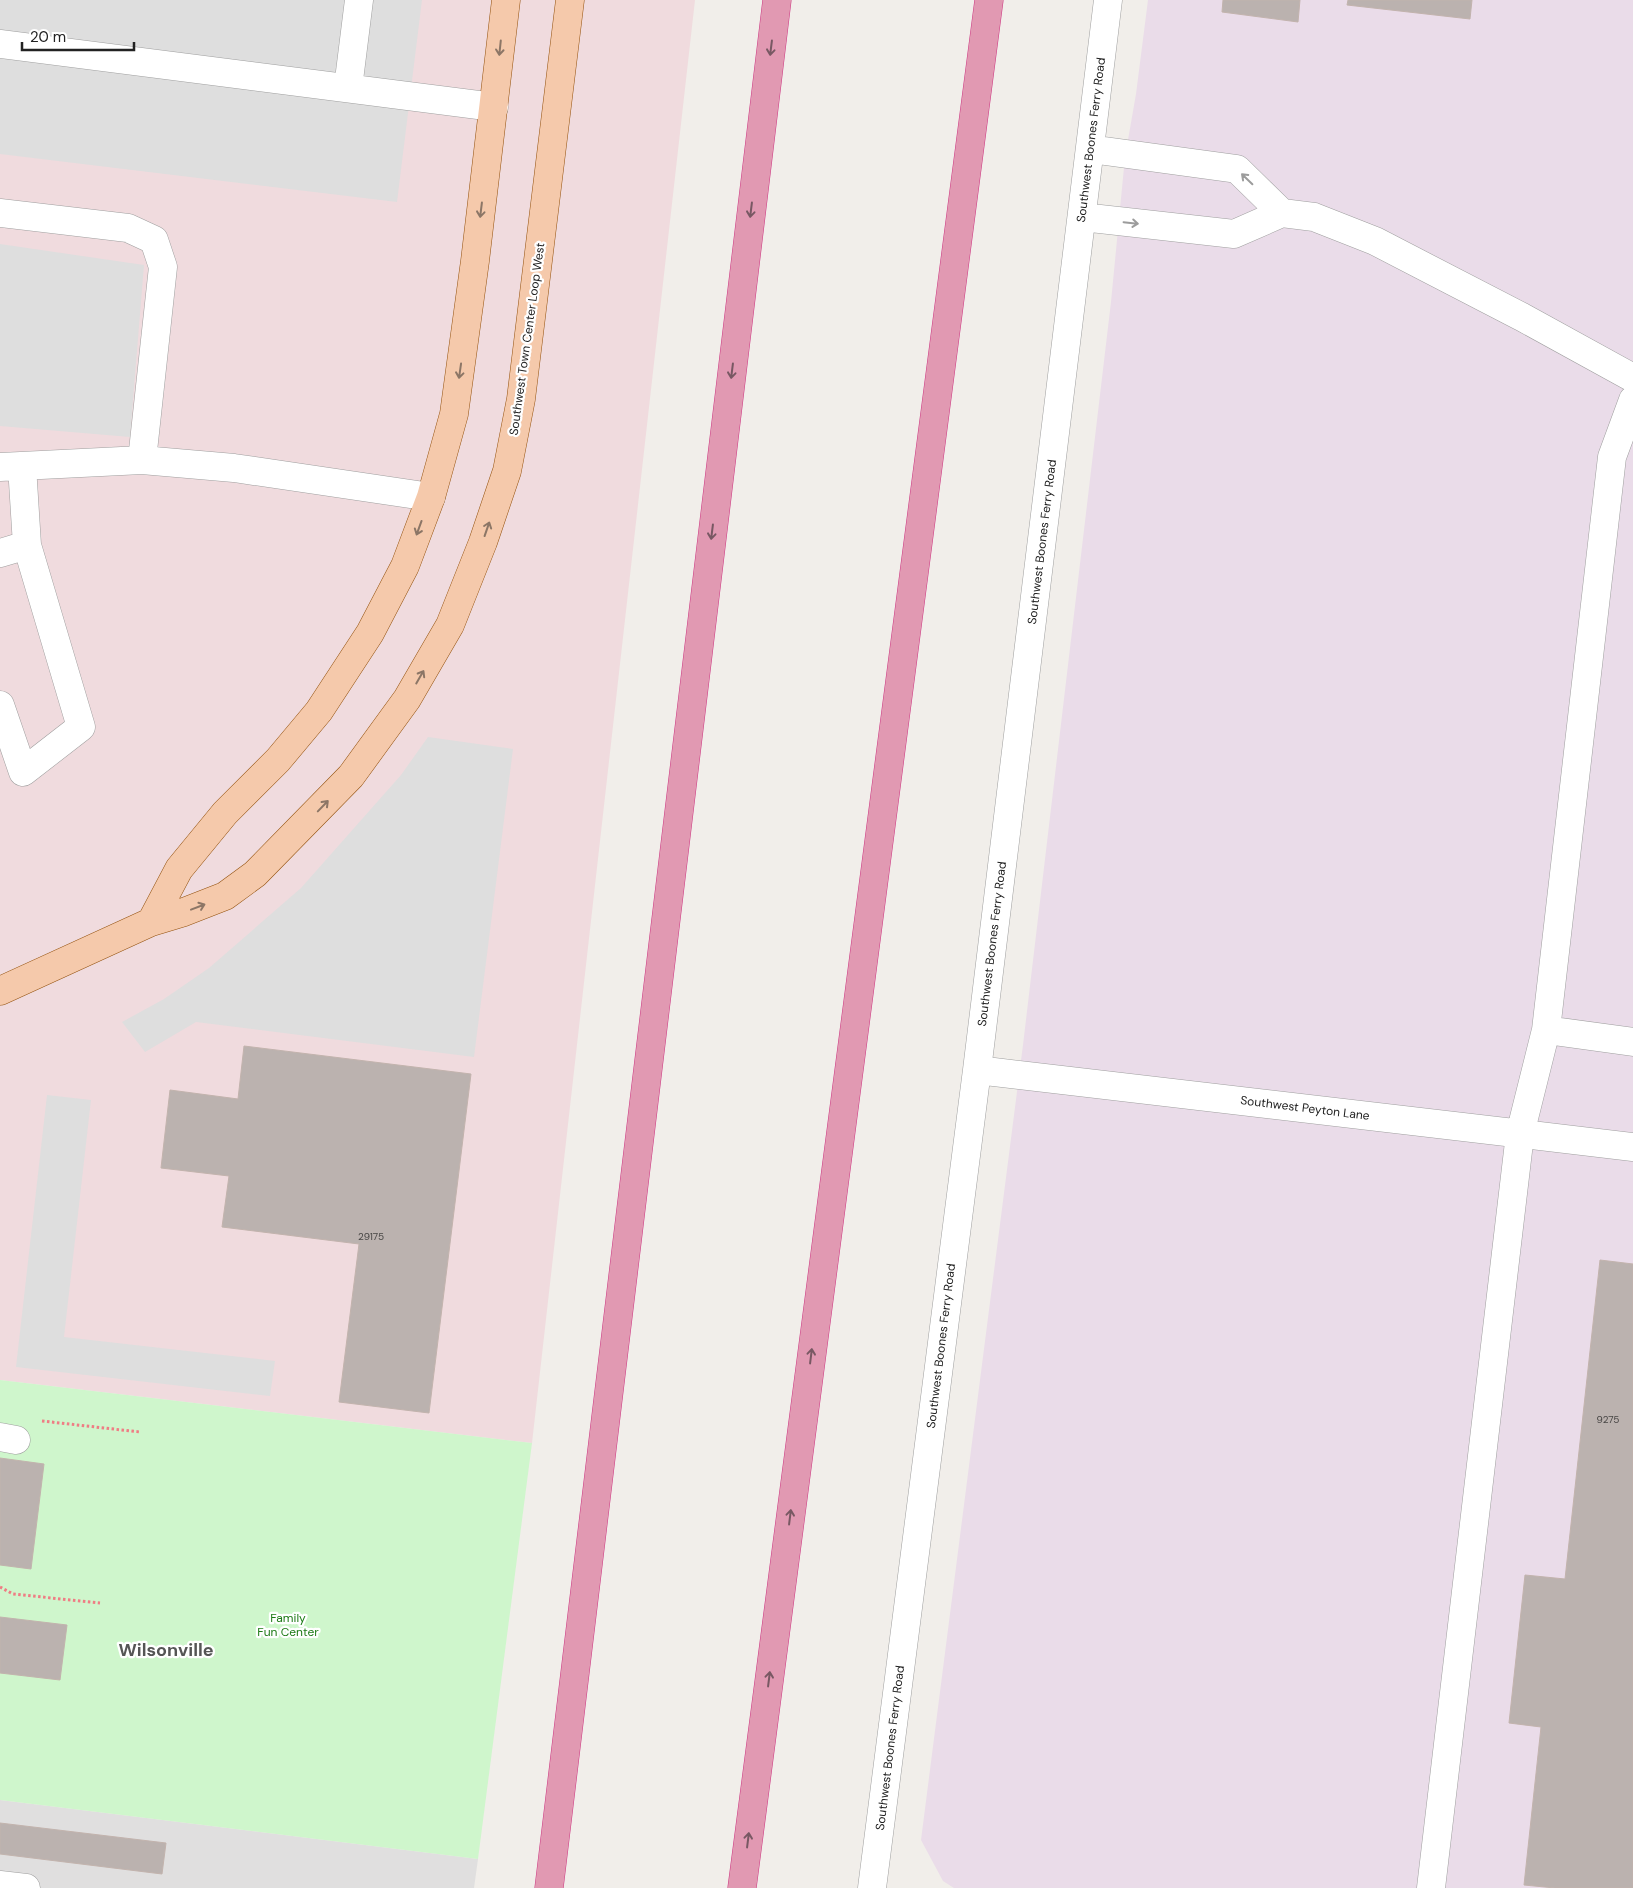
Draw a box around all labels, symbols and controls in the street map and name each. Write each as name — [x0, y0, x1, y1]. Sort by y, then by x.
scale bar — [22, 20, 135, 52]
text: 20 m — [30, 27, 66, 47]
one-way arrow — [496, 40, 505, 56]
one-way arrow — [766, 40, 776, 56]
street label: Southwest Boones Ferry Road — [1073, 57, 1109, 223]
one-way arrow — [1241, 173, 1253, 186]
one-way arrow — [746, 201, 756, 217]
one-way arrow — [476, 202, 486, 218]
one-way arrow — [1123, 218, 1139, 228]
street label: Southwest Town Center Loop West — [506, 241, 548, 436]
one-way arrow — [454, 363, 464, 379]
one-way arrow — [727, 363, 737, 379]
street label: Southwest Boones Ferry Road — [1024, 459, 1060, 625]
one-way arrow — [414, 520, 424, 535]
one-way arrow — [483, 522, 493, 538]
one-way arrow — [707, 524, 717, 540]
one-way arrow — [415, 669, 425, 684]
one-way arrow — [317, 800, 329, 812]
street label: Southwest Boones Ferry Road — [974, 861, 1010, 1027]
one-way arrow — [189, 902, 205, 911]
street label: Southwest Peyton Lane — [1239, 1092, 1371, 1124]
house number: 29175 — [358, 1230, 384, 1243]
street label: Southwest Boones Ferry Road — [923, 1263, 959, 1429]
one-way arrow — [807, 1349, 817, 1365]
house number: 9275 — [1597, 1413, 1619, 1426]
one-way arrow — [785, 1510, 795, 1526]
park label: Family Fun Center — [257, 1610, 319, 1640]
district label: Wilsonville — [118, 1638, 214, 1662]
street label: Southwest Boones Ferry Road — [872, 1665, 908, 1831]
one-way arrow — [764, 1671, 774, 1687]
one-way arrow — [743, 1832, 753, 1848]

